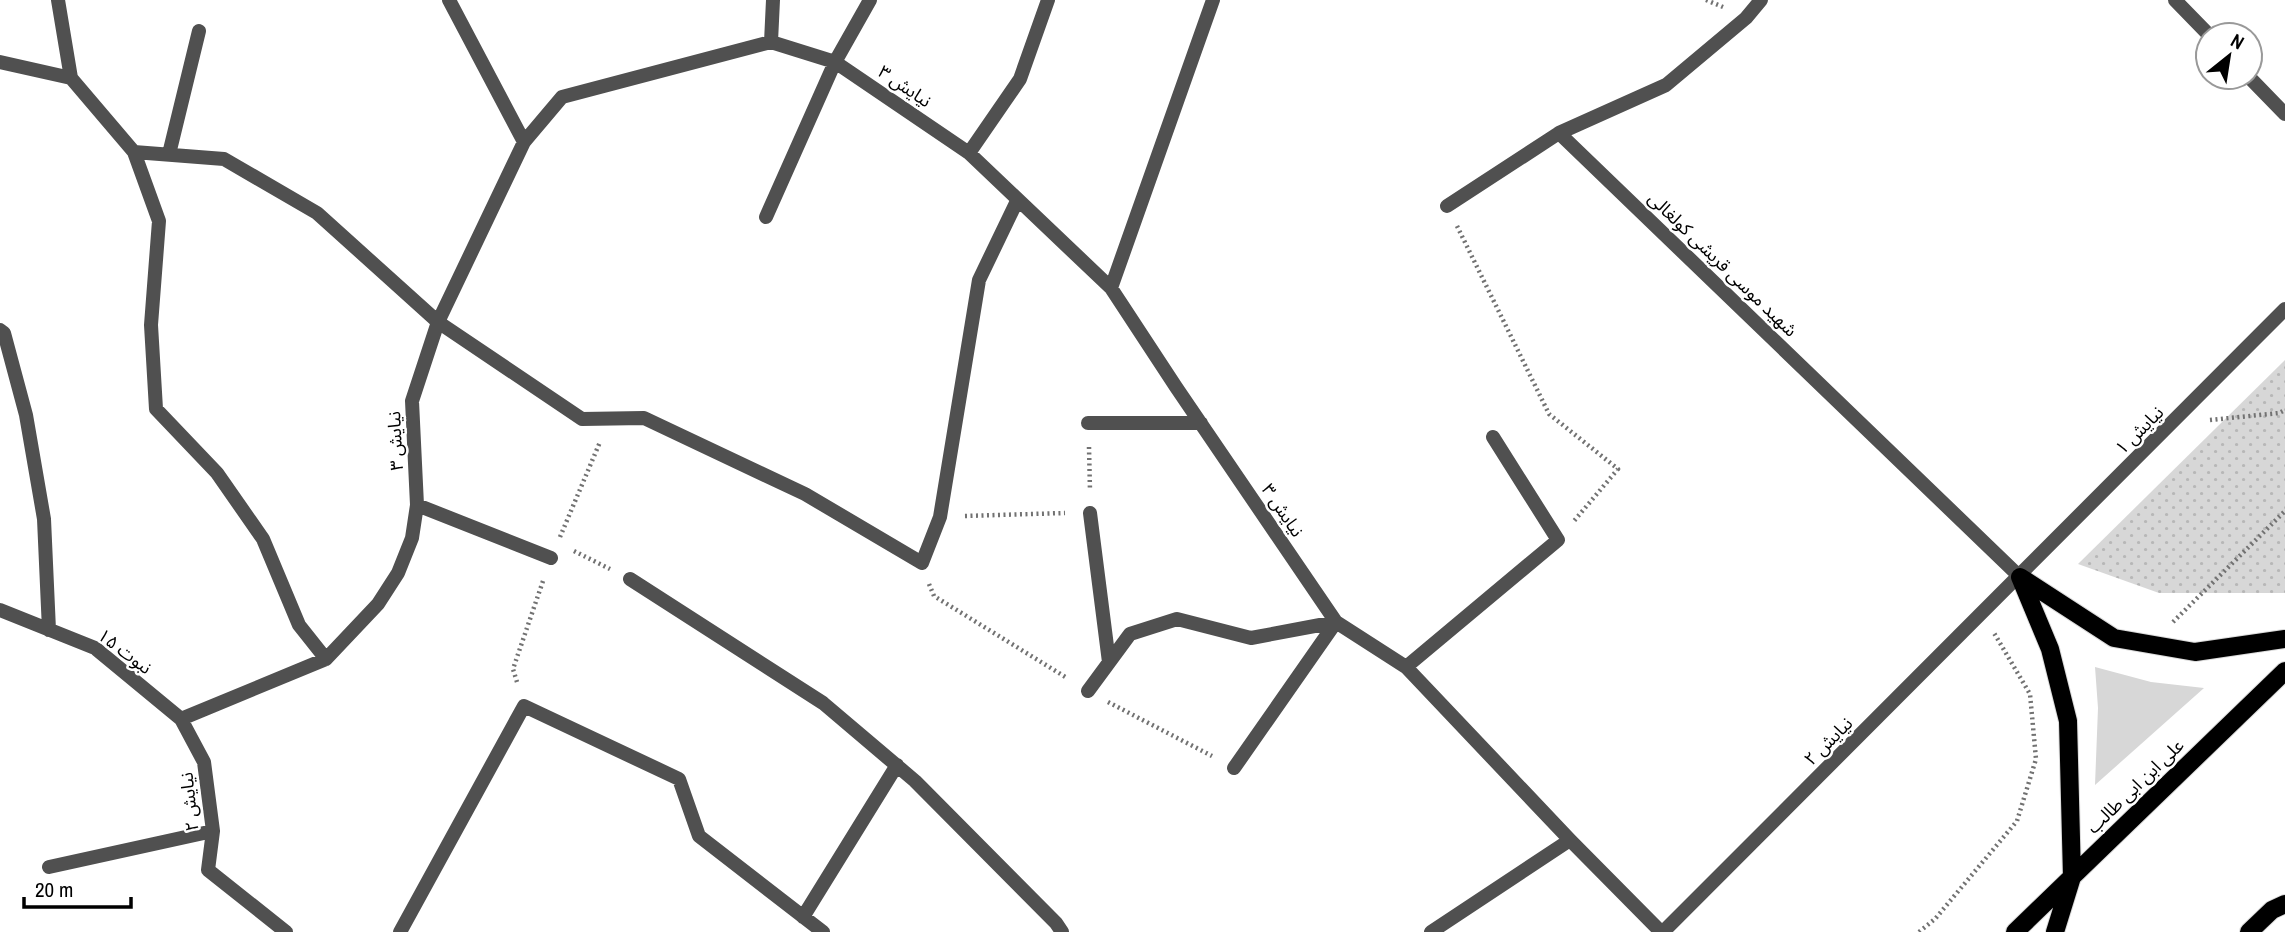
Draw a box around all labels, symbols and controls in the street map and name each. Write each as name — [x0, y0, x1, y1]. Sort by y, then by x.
north arrow — [2194, 21, 2264, 91]
text: N — [2226, 27, 2249, 55]
street label: نیایش ۳ — [873, 59, 937, 113]
street label: شهید موسی قریشی کولغالی — [1643, 186, 1803, 342]
street label: نیایش ۱ — [2109, 400, 2169, 460]
street label: نیایش ۳ — [381, 411, 409, 471]
street label: نیایش ۳ — [1256, 478, 1310, 542]
street label: نبوت ۱۵ — [93, 622, 157, 680]
street label: نیایش ۲ — [1798, 711, 1858, 771]
street label: علی ابن ابی طالب — [2081, 733, 2189, 839]
street label: نیایش ۲ — [173, 771, 205, 833]
scale bar — [24, 866, 131, 910]
text: 20 m — [35, 875, 73, 904]

